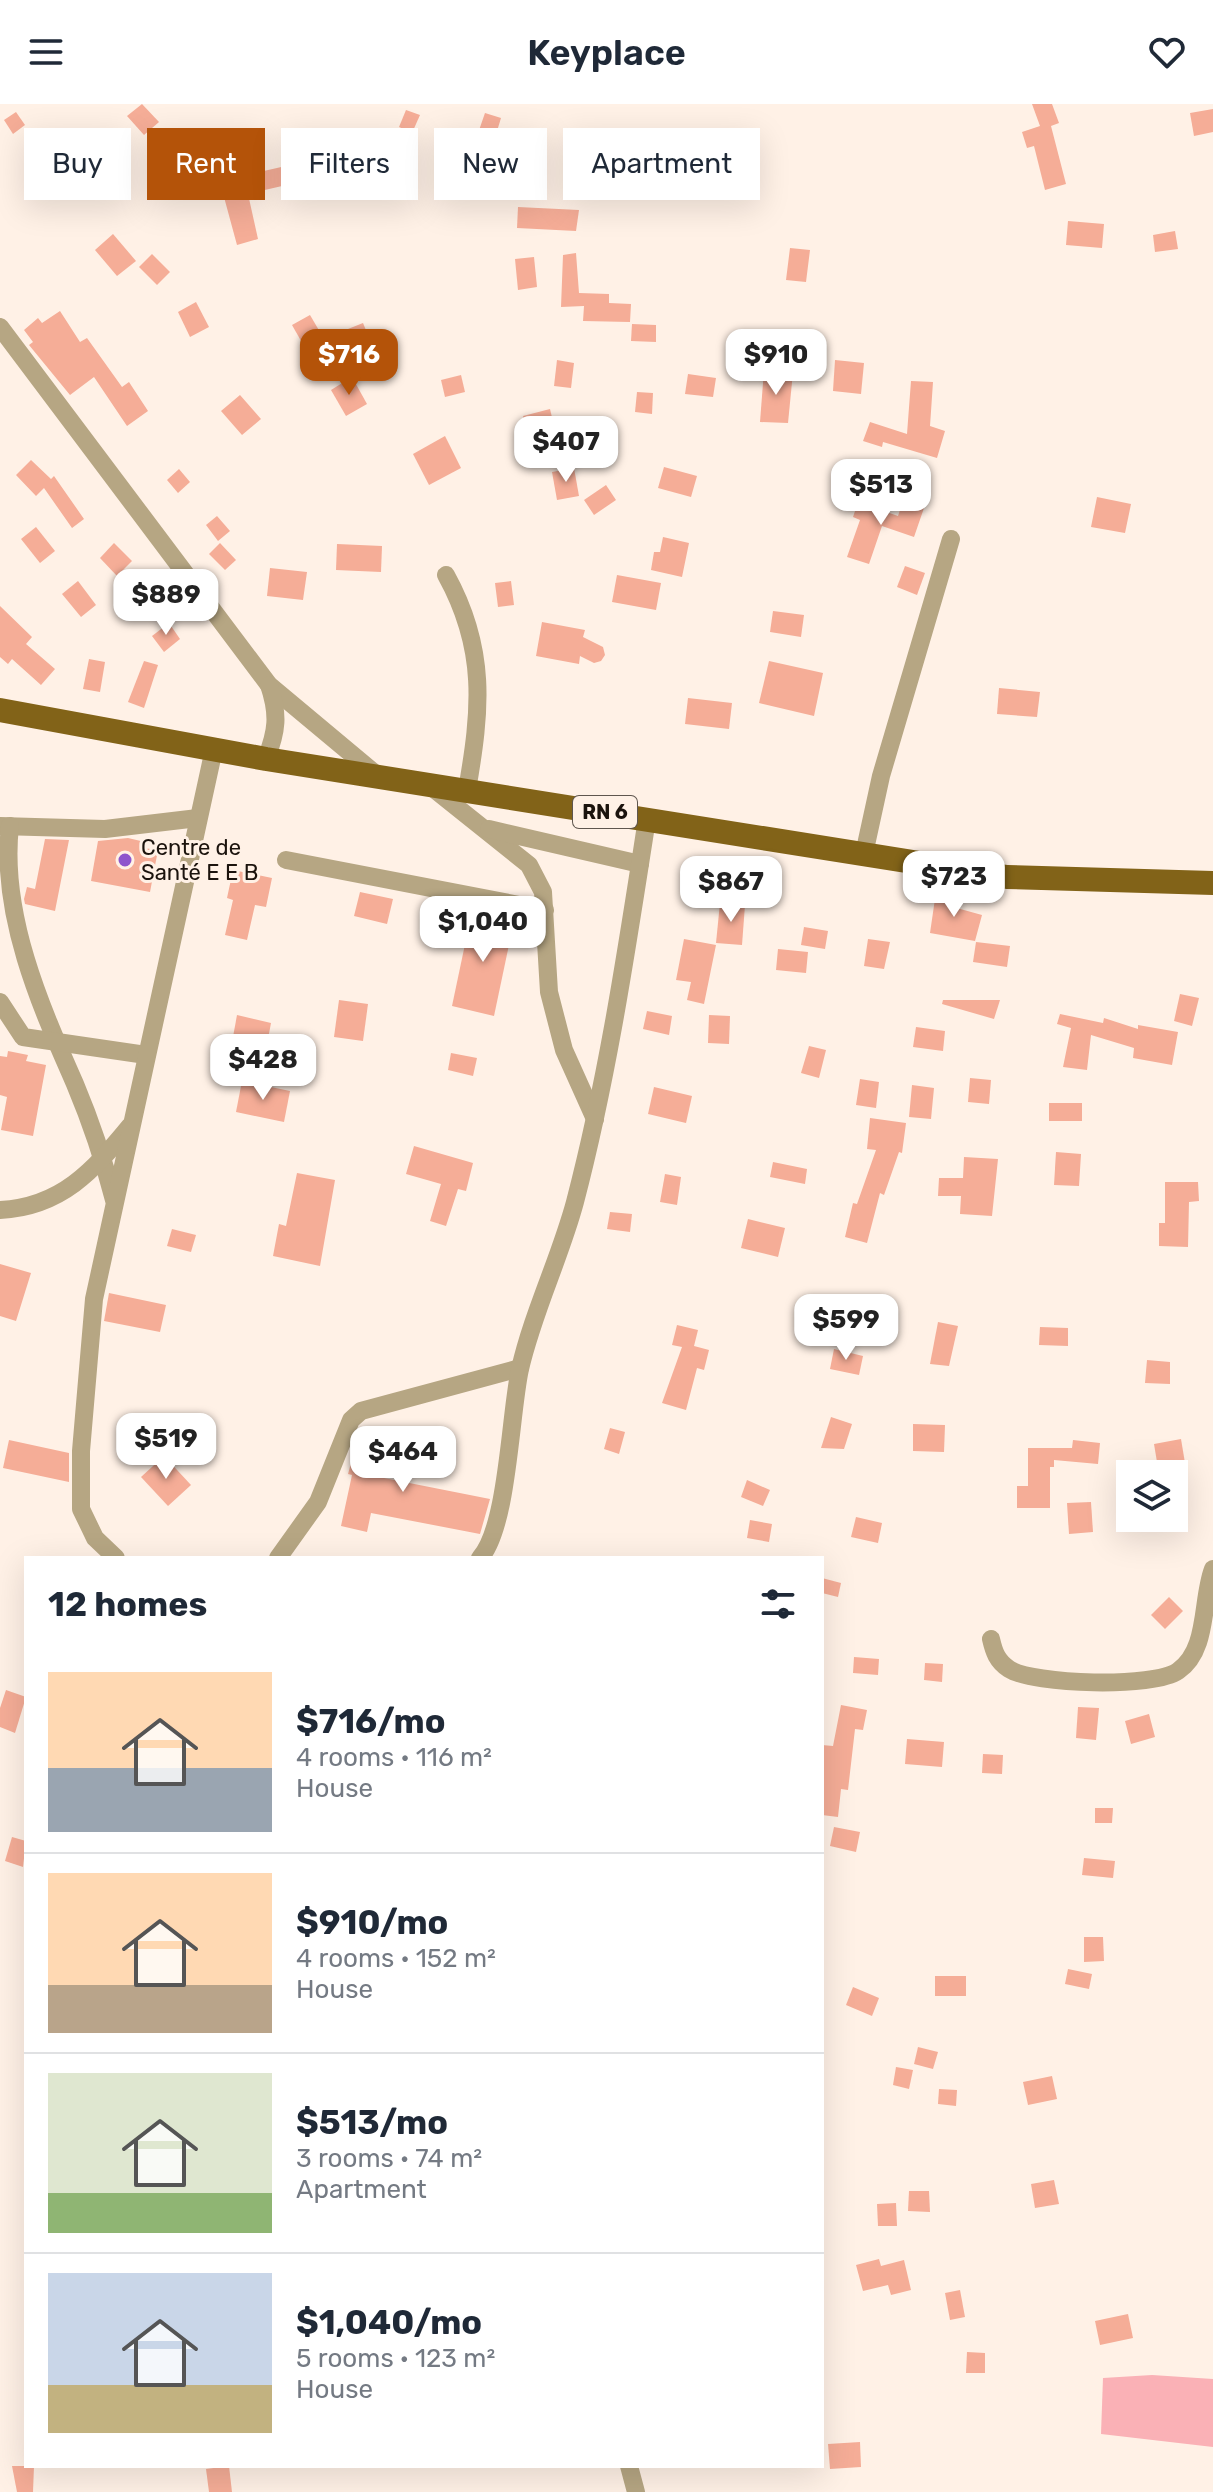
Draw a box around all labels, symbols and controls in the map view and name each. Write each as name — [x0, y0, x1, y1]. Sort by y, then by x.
icon: menu — [24, 30, 68, 74]
icon: heart — [1145, 30, 1189, 74]
text: Keyplace — [527, 31, 686, 74]
chip: Buy — [24, 128, 131, 200]
chip: Rent — [147, 128, 265, 200]
chip: Filters — [281, 128, 418, 200]
chip: New — [434, 128, 547, 200]
chip: Apartment — [563, 128, 760, 200]
pin: $716 — [302, 329, 396, 397]
pin: $910 — [729, 329, 823, 397]
text: $716 — [318, 339, 380, 370]
text: $910 — [744, 339, 808, 370]
pin: $407 — [519, 416, 613, 484]
text: $407 — [532, 426, 600, 457]
pin: $513 — [834, 459, 928, 527]
text: $513 — [849, 469, 913, 500]
pin: $889 — [119, 569, 213, 637]
text: $889 — [131, 579, 201, 610]
road number: RN 6 — [573, 796, 637, 828]
place label: Centre de Santé E E B — [141, 834, 258, 886]
marker: Centre de Santé E E B — [116, 851, 134, 869]
pin: $723 — [907, 851, 1001, 919]
pin: $867 — [684, 856, 778, 924]
text: $723 — [921, 861, 987, 892]
text: $867 — [698, 866, 764, 897]
pin: $1,040 — [418, 896, 548, 964]
text: $1,040 — [438, 906, 528, 937]
pin: $428 — [216, 1034, 310, 1102]
text: $428 — [228, 1044, 298, 1075]
pin: $599 — [799, 1294, 893, 1362]
text: $599 — [812, 1304, 880, 1335]
pin: $519 — [119, 1413, 213, 1481]
text: $519 — [134, 1423, 198, 1454]
pin: $464 — [356, 1426, 450, 1494]
text: $464 — [368, 1436, 438, 1467]
map controls — [1116, 1460, 1188, 1532]
button: layers — [1116, 1460, 1188, 1532]
icon: filters — [756, 1582, 800, 1626]
text: 12 homes — [48, 1584, 207, 1625]
text: $716/mo — [296, 1701, 445, 1742]
icon: home — [112, 1704, 208, 1800]
text: 4 rooms · 116 m² — [296, 1742, 492, 1773]
text: House — [296, 1773, 373, 1804]
text: $910/mo — [296, 1902, 448, 1943]
icon: home — [112, 1905, 208, 2001]
text: 4 rooms · 152 m² — [296, 1943, 496, 1974]
text: House — [296, 1974, 373, 2005]
text: $513/mo — [296, 2102, 448, 2143]
icon: home — [112, 2105, 208, 2201]
text: 3 rooms · 74 m² — [296, 2143, 482, 2174]
text: Apartment — [296, 2174, 427, 2205]
text: $1,040/mo — [296, 2302, 482, 2343]
icon: home — [112, 2305, 208, 2401]
text: 5 rooms · 123 m² — [296, 2343, 495, 2374]
text: House — [296, 2374, 373, 2405]

